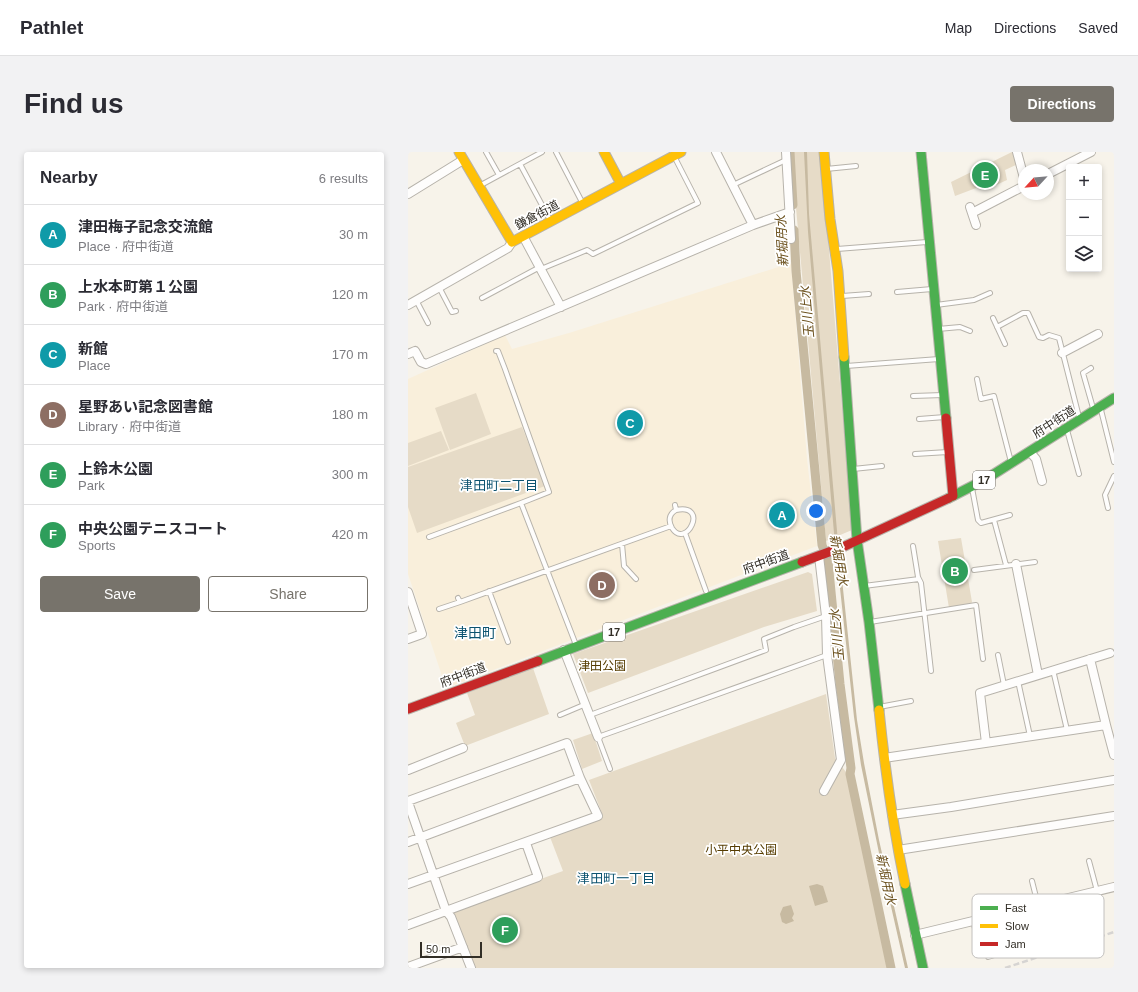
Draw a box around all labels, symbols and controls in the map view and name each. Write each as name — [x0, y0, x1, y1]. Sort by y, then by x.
text: Pathlet — [20, 17, 83, 38]
text: Map — [945, 20, 972, 36]
text: Directions — [994, 20, 1056, 36]
text: Saved — [1078, 20, 1118, 36]
button: Directions — [1010, 86, 1114, 122]
text: Find us — [24, 88, 124, 119]
pin: E — [972, 160, 998, 190]
north arrow — [1018, 164, 1054, 200]
map controls — [1066, 164, 1102, 272]
button: + — [1066, 164, 1102, 200]
text: Nearby — [40, 168, 98, 187]
text: 6 results — [319, 171, 368, 186]
street label: 鎌倉街道 — [513, 198, 561, 232]
button: − — [1066, 200, 1102, 236]
water label: 新堀用水 — [773, 213, 791, 267]
text: 津田梅子記念交流館 — [78, 218, 213, 235]
text: A — [48, 227, 58, 242]
text: 30 m — [339, 227, 368, 242]
button: layers — [1066, 236, 1102, 272]
text: Place · 府中街道 — [78, 239, 174, 254]
text: 上水本町第１公園 — [78, 278, 198, 295]
water label: 玉川上水 — [797, 283, 817, 339]
text: B — [48, 287, 58, 302]
text: 120 m — [332, 287, 368, 302]
text: Park · 府中街道 — [78, 299, 168, 314]
text: 新館 — [78, 340, 108, 357]
text: C — [48, 347, 58, 362]
text: 170 m — [332, 347, 368, 362]
text: Place — [78, 358, 111, 373]
text: 星野あい記念図書館 — [78, 398, 213, 415]
street label: 府中街道 — [1030, 403, 1078, 441]
text: D — [48, 407, 58, 422]
text: 180 m — [332, 407, 368, 422]
pin: C — [617, 408, 643, 438]
text: Library · 府中街道 — [78, 419, 181, 434]
text: 上鈴木公園 — [78, 460, 153, 477]
text: E — [49, 467, 57, 482]
text: 300 m — [332, 467, 368, 482]
road number: 17 — [973, 471, 995, 489]
text: Park — [78, 478, 105, 493]
district label: 津田町二丁目 — [460, 478, 538, 493]
pin: A — [769, 500, 795, 530]
your location — [806, 501, 826, 521]
text: 中央公園テニスコート — [78, 520, 228, 537]
text: F — [49, 527, 57, 542]
text: 420 m — [332, 527, 368, 542]
water label: 新堀用水 — [827, 533, 851, 589]
text: Sports — [78, 538, 116, 553]
street label: 府中街道 — [741, 547, 791, 577]
pin: B — [942, 556, 968, 586]
pin: D — [589, 570, 615, 600]
button: Save — [40, 576, 200, 612]
button: Share — [208, 576, 368, 612]
water label: 玉川上水 — [827, 606, 847, 662]
road number: 17 — [603, 623, 625, 641]
district label: 津田町 — [454, 625, 496, 641]
park label: 津田公園 — [578, 659, 626, 673]
street label: 府中街道 — [438, 660, 488, 690]
park label: 小平中央公園 — [705, 843, 777, 857]
water label: 新堀用水 — [873, 852, 899, 908]
district label: 津田町一丁目 — [577, 871, 655, 886]
legend — [972, 894, 1104, 958]
text: Fast — [1005, 902, 1026, 914]
pin: F — [492, 915, 518, 945]
text: Slow — [1005, 920, 1029, 932]
text: Jam — [1005, 938, 1026, 950]
scale bar — [420, 940, 482, 959]
text: 50 m — [426, 943, 450, 955]

